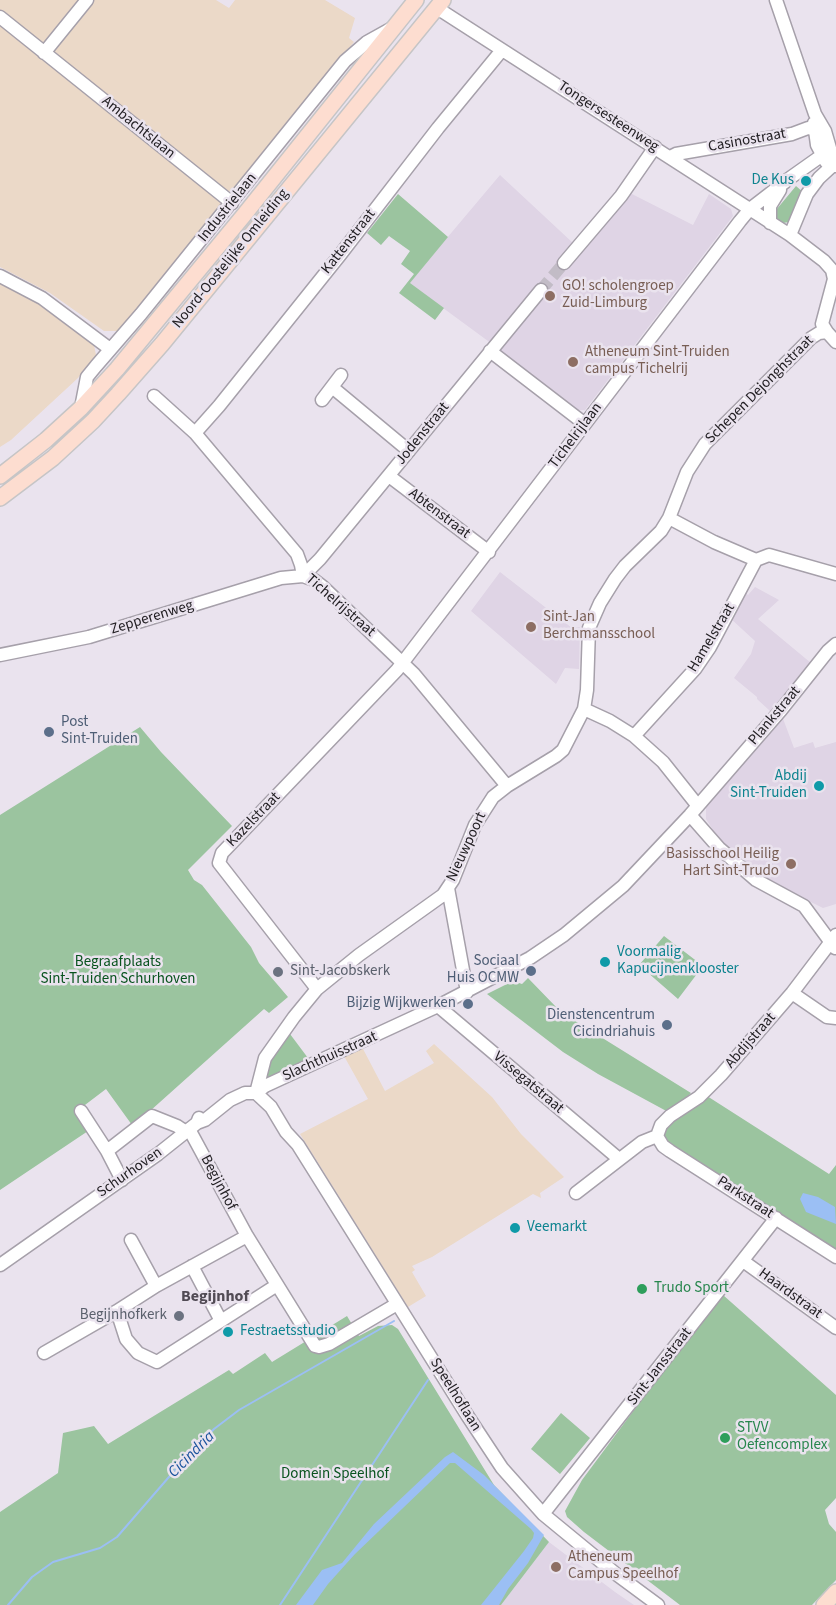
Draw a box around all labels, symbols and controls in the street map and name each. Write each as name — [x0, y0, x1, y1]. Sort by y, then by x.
street label: Tongersesteenweg — [554, 78, 662, 156]
street label: Ambachtslaan — [98, 93, 178, 163]
street label: Casinostraat — [707, 125, 787, 157]
street label: Industrielaan — [195, 170, 261, 246]
place label: De Kus — [751, 172, 794, 190]
marker: De Kus — [799, 174, 813, 188]
street label: Noord-Oostelijke Omleiding — [169, 186, 293, 332]
street label: Kattenstraat — [318, 206, 380, 278]
place label: GO! scholengroep Zuid-Limburg — [562, 278, 674, 313]
marker: GO! scholengroep Zuid-Limburg — [543, 289, 557, 303]
street label: Schepen Dejonghstraat — [702, 332, 818, 448]
place label: Atheneum Sint-Truiden campus Tichelrij — [585, 344, 730, 379]
marker: Atheneum Sint-Truiden campus Tichelrij — [566, 355, 580, 369]
street label: Jodenstraat — [392, 399, 454, 469]
street label: Tichelrijlaan — [545, 400, 607, 472]
street label: Abtenstraat — [405, 485, 473, 543]
street label: Tichelrijstraat — [301, 571, 379, 641]
street label: Zepperenweg — [108, 597, 196, 639]
street label: Hamelstraat — [684, 600, 740, 676]
place label: Sint-Jan Berchmansschool — [543, 609, 655, 644]
marker: Sint-Jan Berchmansschool — [524, 620, 538, 634]
street label: Plankstraat — [745, 683, 805, 749]
place label: Post Sint-Truiden — [61, 714, 138, 749]
marker: Post Sint-Truiden — [42, 725, 56, 739]
place label: Abdij Sint-Truiden — [730, 768, 807, 803]
marker: Abdij Sint-Truiden — [812, 779, 826, 793]
street label: Kazelstraat — [223, 789, 285, 851]
street label: Nieuwpoort — [443, 809, 491, 885]
place label: Basisschool Heilig Hart Sint-Trudo — [666, 846, 779, 881]
marker: Basisschool Heilig Hart Sint-Trudo — [784, 857, 798, 871]
place label: Voormalig Kapucijnenklooster — [617, 944, 739, 979]
place label: Sociaal Huis OCMW — [447, 953, 519, 988]
park label: Begraafplaats Sint-Truiden Schurhoven — [40, 954, 196, 989]
marker: Voormalig Kapucijnenklooster — [598, 955, 612, 969]
place label: Sint-Jacobskerk — [290, 963, 390, 981]
marker: Sociaal Huis OCMW — [524, 964, 538, 978]
marker: Sint-Jacobskerk — [271, 965, 285, 979]
place label: Bijzig Wijkwerken — [346, 995, 456, 1013]
marker: Bijzig Wijkwerken — [461, 997, 475, 1011]
place label: Dienstencentrum Cicindriahuis — [547, 1007, 655, 1042]
street label: Abdijstraat — [722, 1009, 780, 1073]
marker: Dienstencentrum Cicindriahuis — [660, 1018, 674, 1032]
street label: Slachthuisstraat — [280, 1028, 380, 1086]
street label: Vissegatstraat — [489, 1048, 567, 1118]
street label: Schurhoven — [94, 1144, 166, 1202]
street label: Begijnhof — [196, 1152, 240, 1214]
street label: Parkstraat — [713, 1173, 777, 1223]
place label: Veemarkt — [527, 1219, 587, 1237]
marker: Veemarkt — [508, 1221, 522, 1235]
street label: Haardstraat — [755, 1265, 825, 1323]
place label: Trudo Sport — [654, 1280, 729, 1298]
marker: Trudo Sport — [635, 1282, 649, 1296]
district label: Begijnhof — [181, 1287, 249, 1307]
place label: Begijnhofkerk — [80, 1307, 167, 1325]
marker: Begijnhofkerk — [172, 1309, 186, 1323]
place label: Festraetsstudio — [240, 1323, 336, 1341]
street label: Sint-Jansstraat — [624, 1324, 696, 1410]
marker: Festraetsstudio — [221, 1325, 235, 1339]
street label: Speelhoflaan — [425, 1355, 485, 1435]
place label: STVV Oefencomplex — [737, 1420, 827, 1455]
water label: Cicindria — [165, 1428, 219, 1482]
marker: STVV Oefencomplex — [718, 1431, 732, 1445]
park label: Domein Speelhof — [281, 1466, 389, 1484]
place label: Atheneum Campus Speelhof — [568, 1549, 678, 1584]
marker: Atheneum Campus Speelhof — [549, 1560, 563, 1574]

